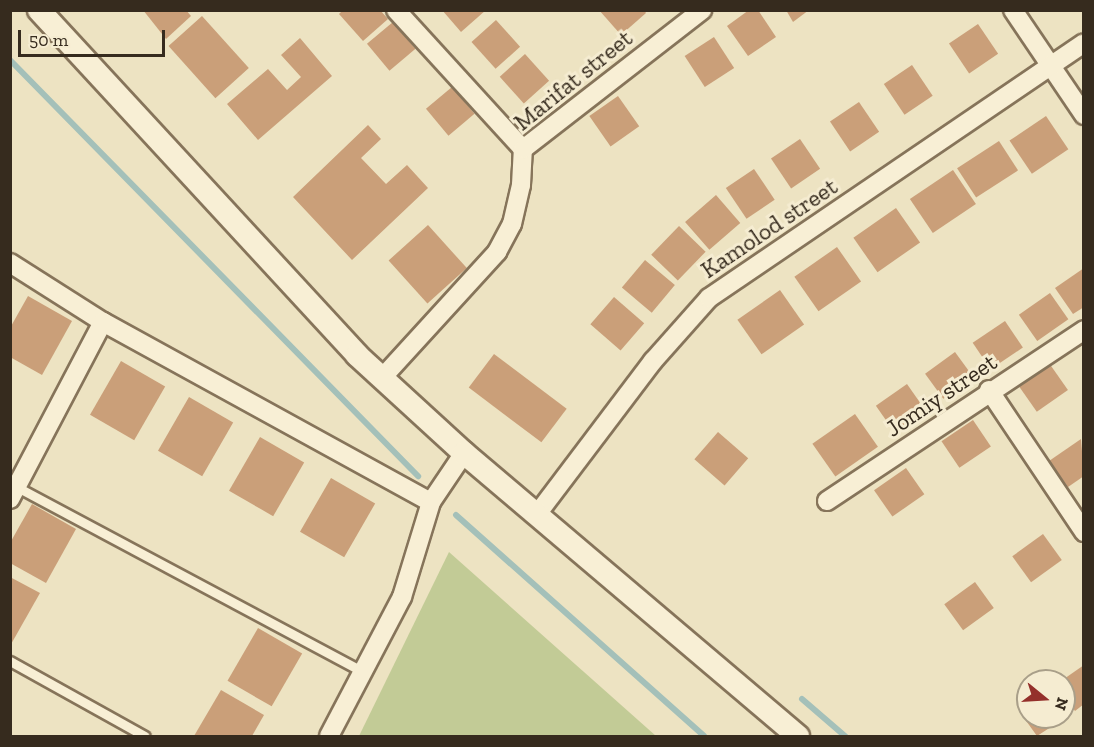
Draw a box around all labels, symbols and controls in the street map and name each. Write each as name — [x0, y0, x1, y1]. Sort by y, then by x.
scale bar — [21, 18, 168, 56]
street label: Marifat street — [508, 24, 638, 136]
text: 50 m — [29, 29, 68, 51]
street label: Kamolod street — [695, 172, 843, 284]
street label: Jomiy street — [880, 347, 1002, 443]
north arrow — [1016, 669, 1076, 729]
text: N — [1051, 695, 1073, 713]

